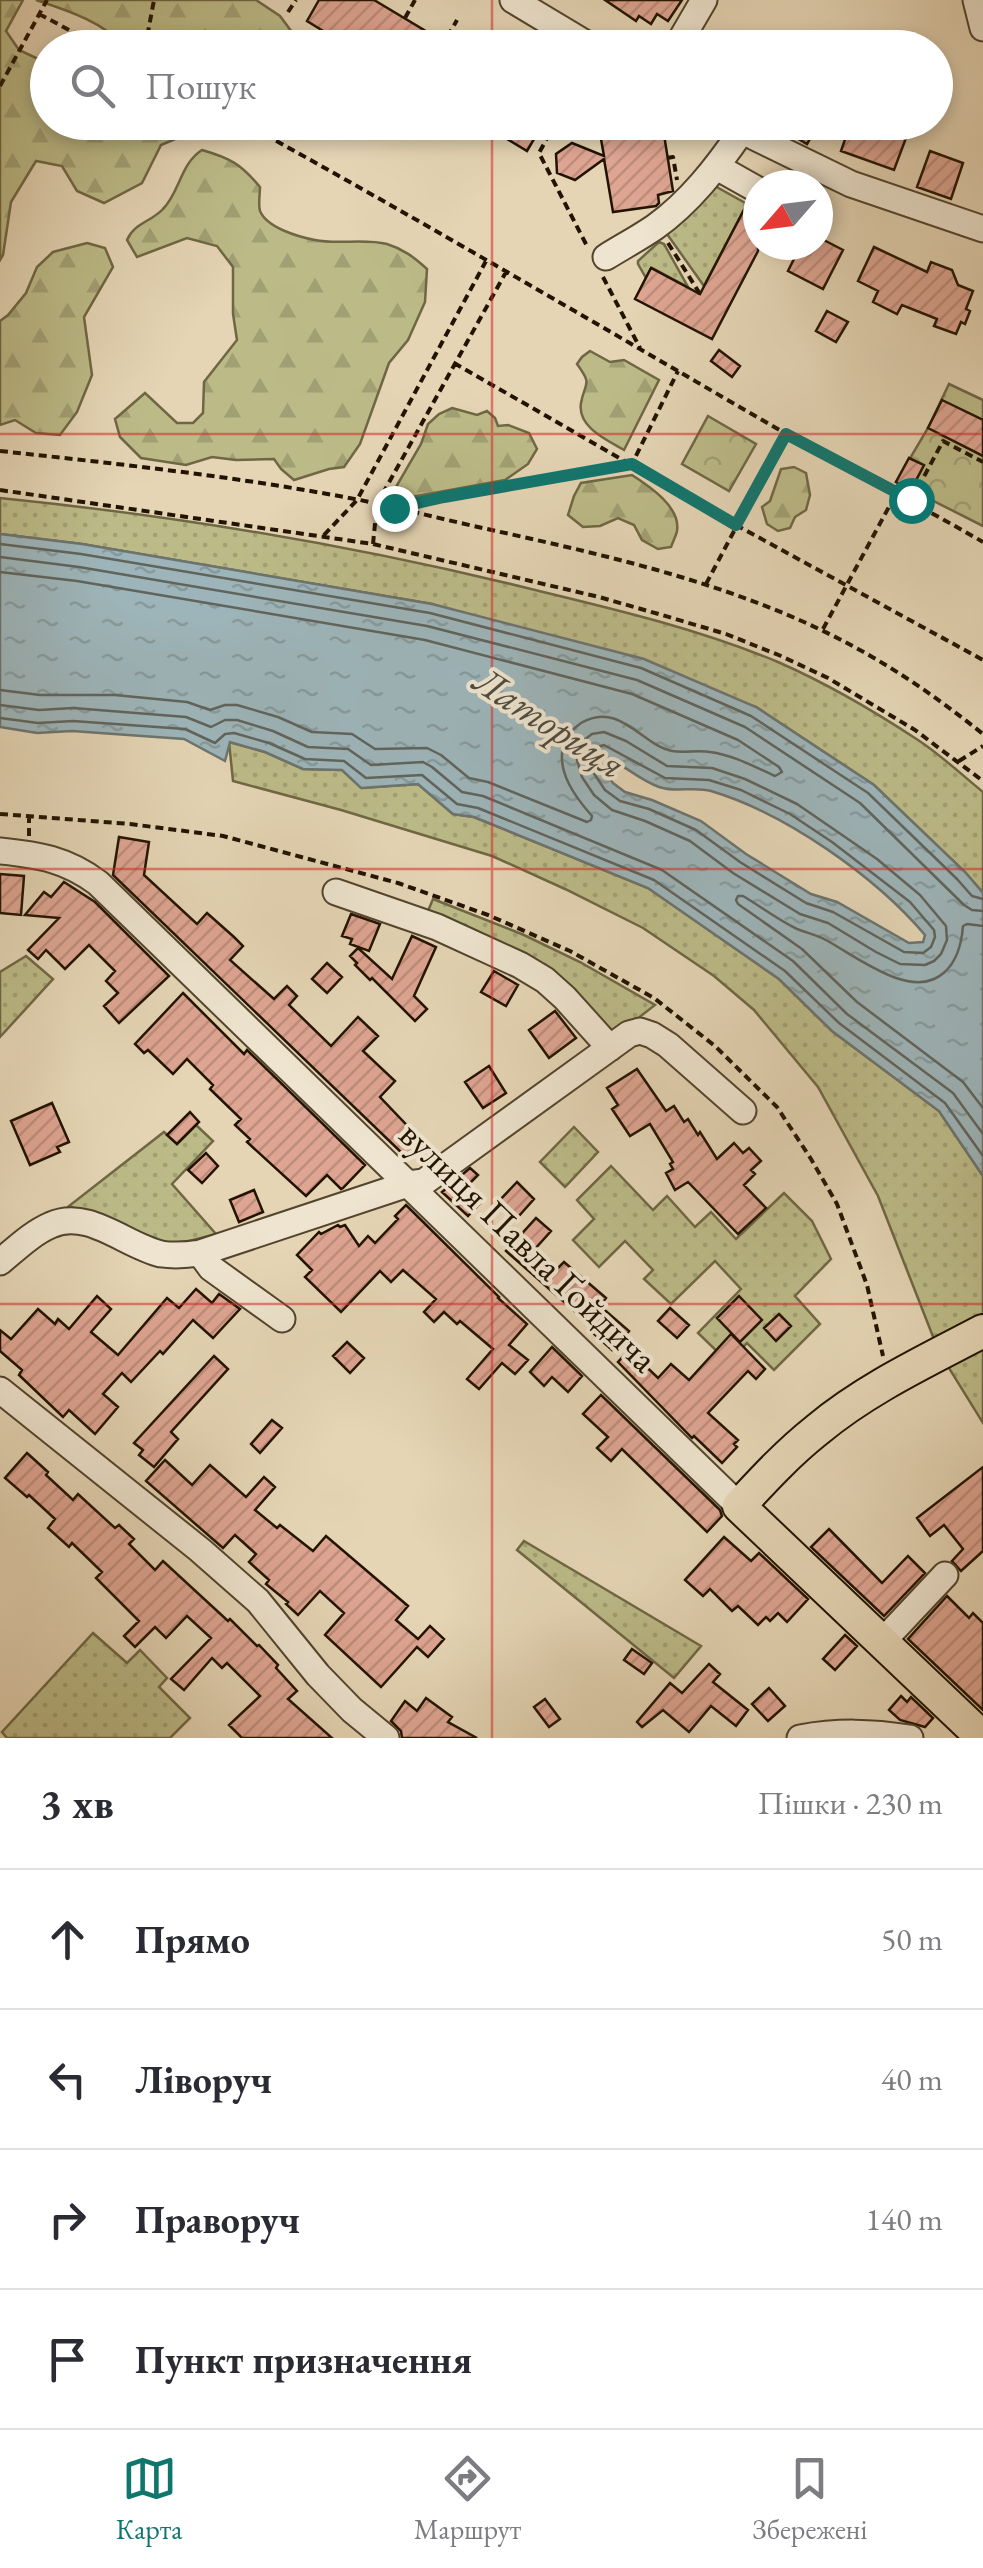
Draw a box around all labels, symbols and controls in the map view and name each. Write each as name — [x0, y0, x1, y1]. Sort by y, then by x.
search box — [30, 30, 953, 140]
icon: search — [65, 58, 120, 113]
text: Пошук — [145, 61, 256, 110]
north arrow — [743, 170, 833, 260]
route start — [889, 478, 935, 524]
route end — [372, 486, 418, 532]
water label: Латориця — [463, 653, 636, 790]
street label: вулиця Павла Ґойдича — [389, 1110, 669, 1383]
text: 3 хв — [40, 1776, 114, 1831]
text: Пішки · 230 m — [758, 1782, 943, 1824]
icon: ahead — [40, 1912, 95, 1967]
text: Прямо — [135, 1915, 250, 1964]
text: 50 m — [881, 1918, 943, 1960]
icon: left — [40, 2052, 95, 2107]
text: Ліворуч — [135, 2055, 272, 2104]
text: 40 m — [881, 2058, 943, 2100]
icon: right — [40, 2192, 95, 2247]
text: Праворуч — [135, 2195, 300, 2244]
text: 140 m — [866, 2198, 943, 2240]
icon: arrive — [40, 2332, 95, 2387]
text: Пункт призначення — [135, 2335, 472, 2384]
tab: Карта — [116, 2451, 183, 2547]
tab: Маршрут — [414, 2451, 521, 2547]
tab: Збережені — [752, 2451, 867, 2547]

